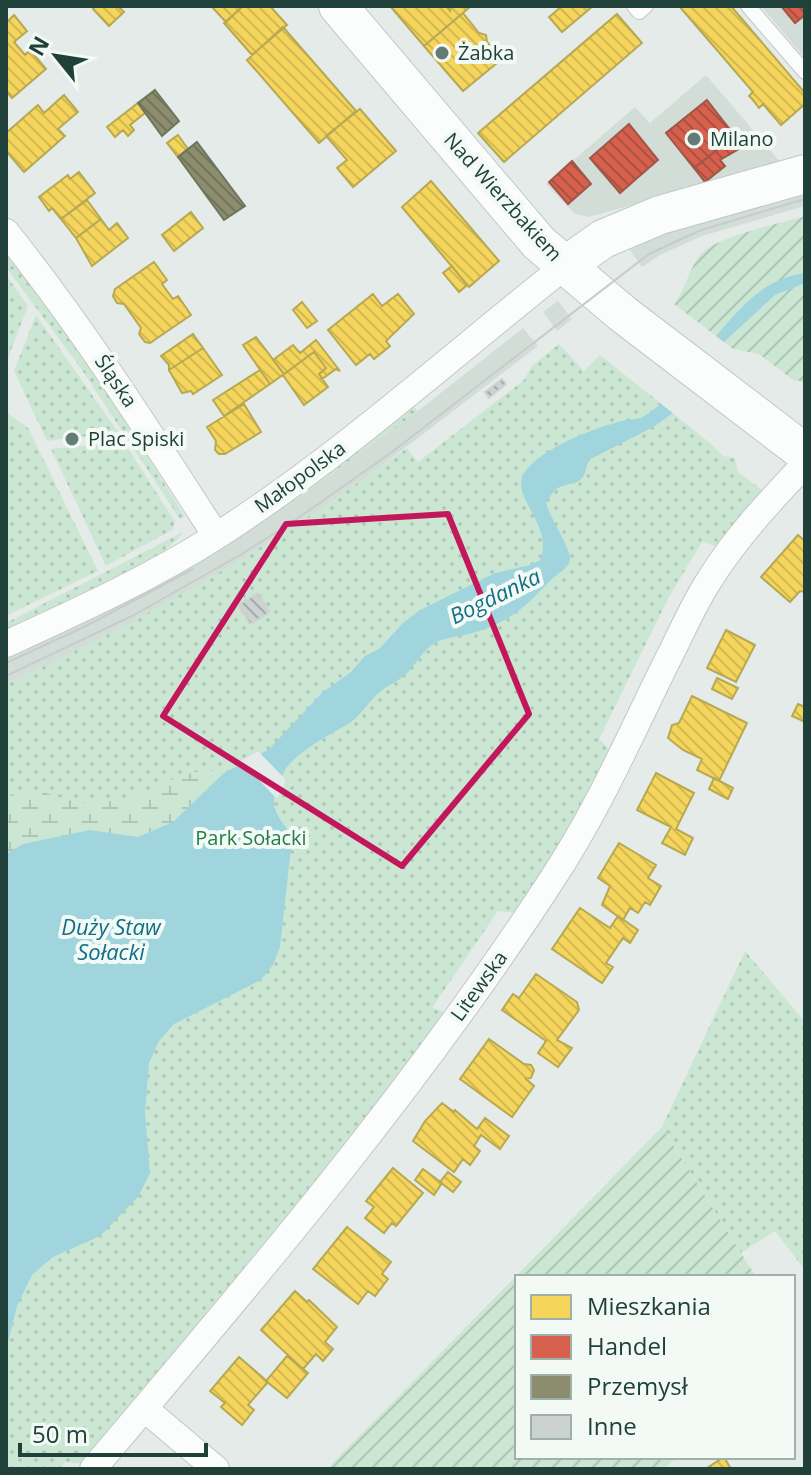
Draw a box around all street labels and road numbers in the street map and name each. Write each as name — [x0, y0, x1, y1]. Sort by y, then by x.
street label: Nad Wierzbakiem — [438, 126, 568, 267]
street label: Śląska — [89, 349, 144, 412]
street label: Małopolska — [249, 434, 351, 519]
street label: Litewska — [444, 945, 513, 1026]

